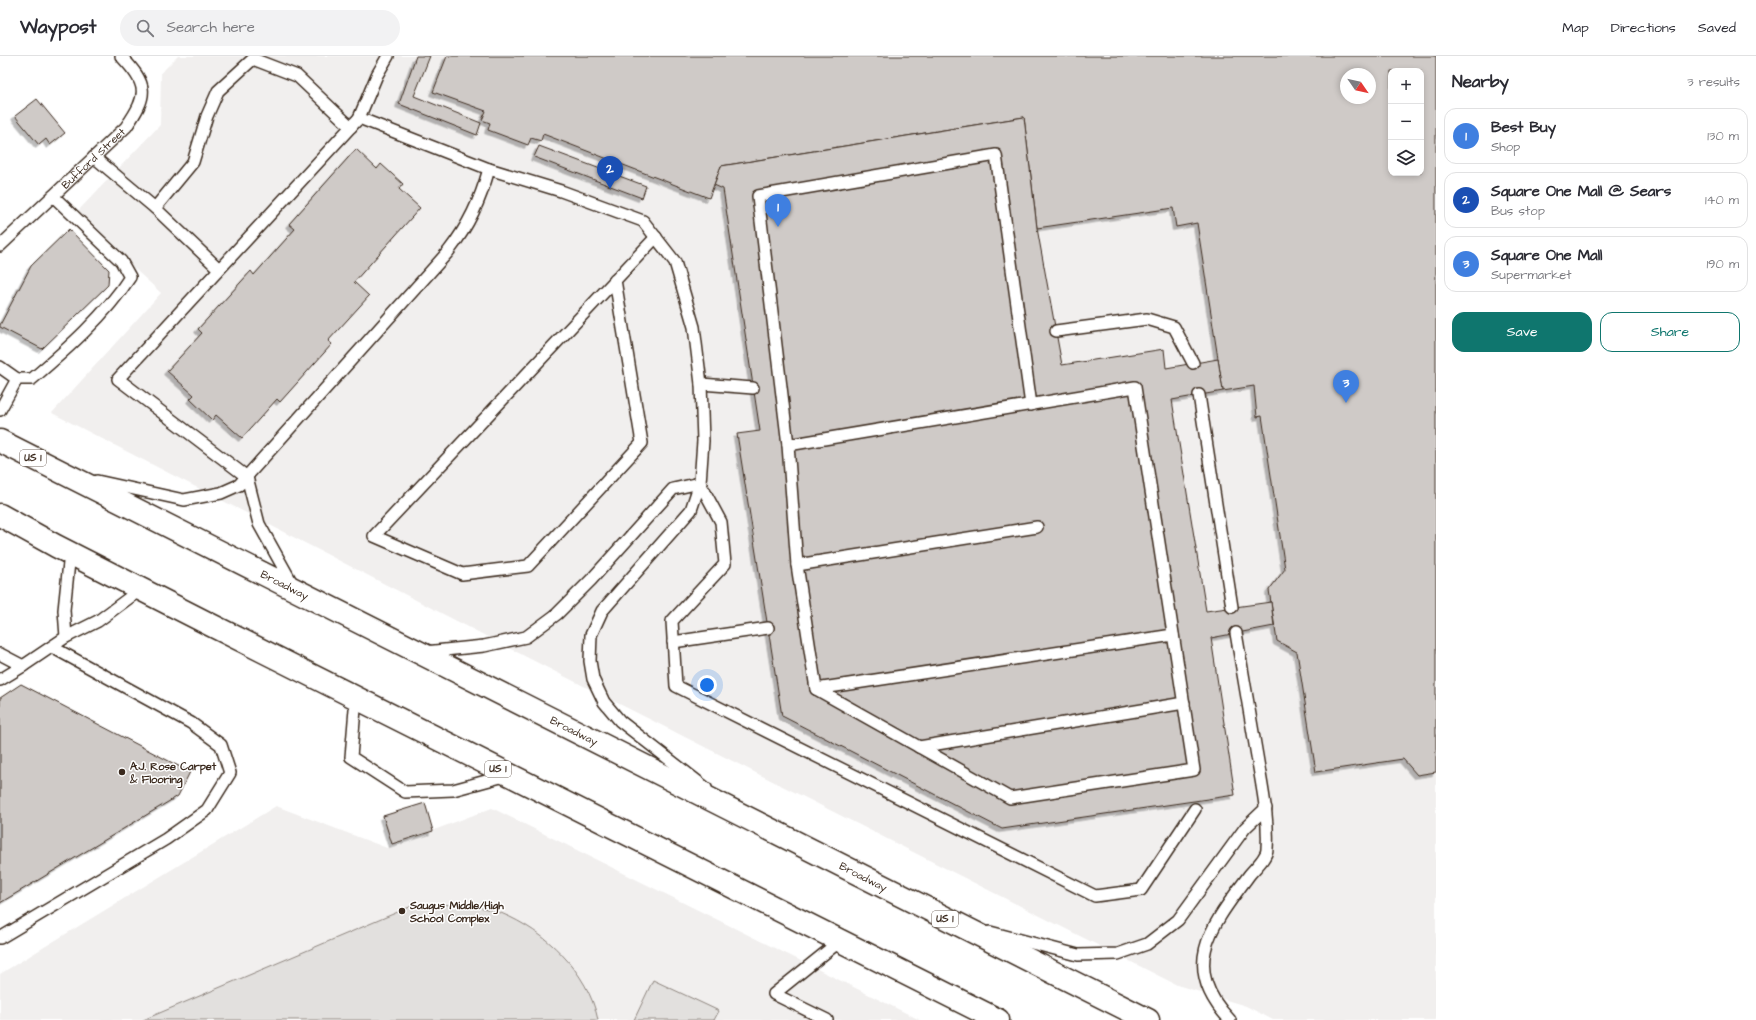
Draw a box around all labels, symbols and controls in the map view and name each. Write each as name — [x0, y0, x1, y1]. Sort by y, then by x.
search box — [120, 10, 400, 46]
text: Waypost — [20, 14, 96, 41]
icon: search — [134, 17, 156, 39]
text: Search here — [166, 17, 255, 38]
text: Map — [1562, 18, 1589, 38]
text: Directions — [1611, 18, 1676, 38]
text: Saved — [1698, 18, 1736, 38]
north arrow — [1340, 68, 1376, 104]
map controls — [1388, 68, 1424, 176]
button: + — [1388, 68, 1424, 104]
text: Nearby — [1452, 70, 1509, 94]
text: 3 results — [1687, 73, 1740, 91]
button: − — [1388, 104, 1424, 140]
text: Best Buy — [1491, 117, 1556, 138]
street label: Bufford Street — [58, 124, 129, 192]
text: 1 — [1465, 127, 1467, 145]
text: 130 m — [1707, 127, 1739, 145]
text: Shop — [1491, 138, 1520, 156]
button: layers — [1388, 140, 1424, 176]
pin: 2 — [597, 156, 623, 189]
text: Square One Mall @ Sears — [1491, 181, 1671, 202]
text: 2 — [1462, 191, 1470, 209]
text: 140 m — [1705, 191, 1739, 209]
pin: 1 — [765, 194, 791, 227]
text: Bus stop — [1491, 202, 1545, 220]
text: Square One Mall — [1491, 245, 1602, 266]
text: 3 — [1463, 255, 1469, 273]
text: 190 m — [1706, 255, 1739, 273]
text: Supermarket — [1491, 266, 1572, 284]
button: Save — [1452, 312, 1592, 352]
button: Share — [1600, 312, 1740, 352]
pin: 3 — [1333, 370, 1359, 403]
road number: US 1 — [20, 450, 46, 466]
street label: Broadway — [258, 566, 311, 604]
your location — [697, 675, 717, 695]
street label: Broadway — [548, 712, 601, 750]
place label: A.J. Rose Carpet & Flooring — [129, 759, 217, 789]
road number: US 1 — [485, 761, 511, 777]
marker: A.J. Rose Carpet & Flooring — [117, 767, 127, 777]
street label: Broadway — [837, 858, 890, 896]
place label: Saugus Middle/High School Complex — [409, 898, 504, 927]
marker: Saugus Middle/High School Complex — [397, 906, 407, 916]
road number: US 1 — [932, 911, 958, 927]

